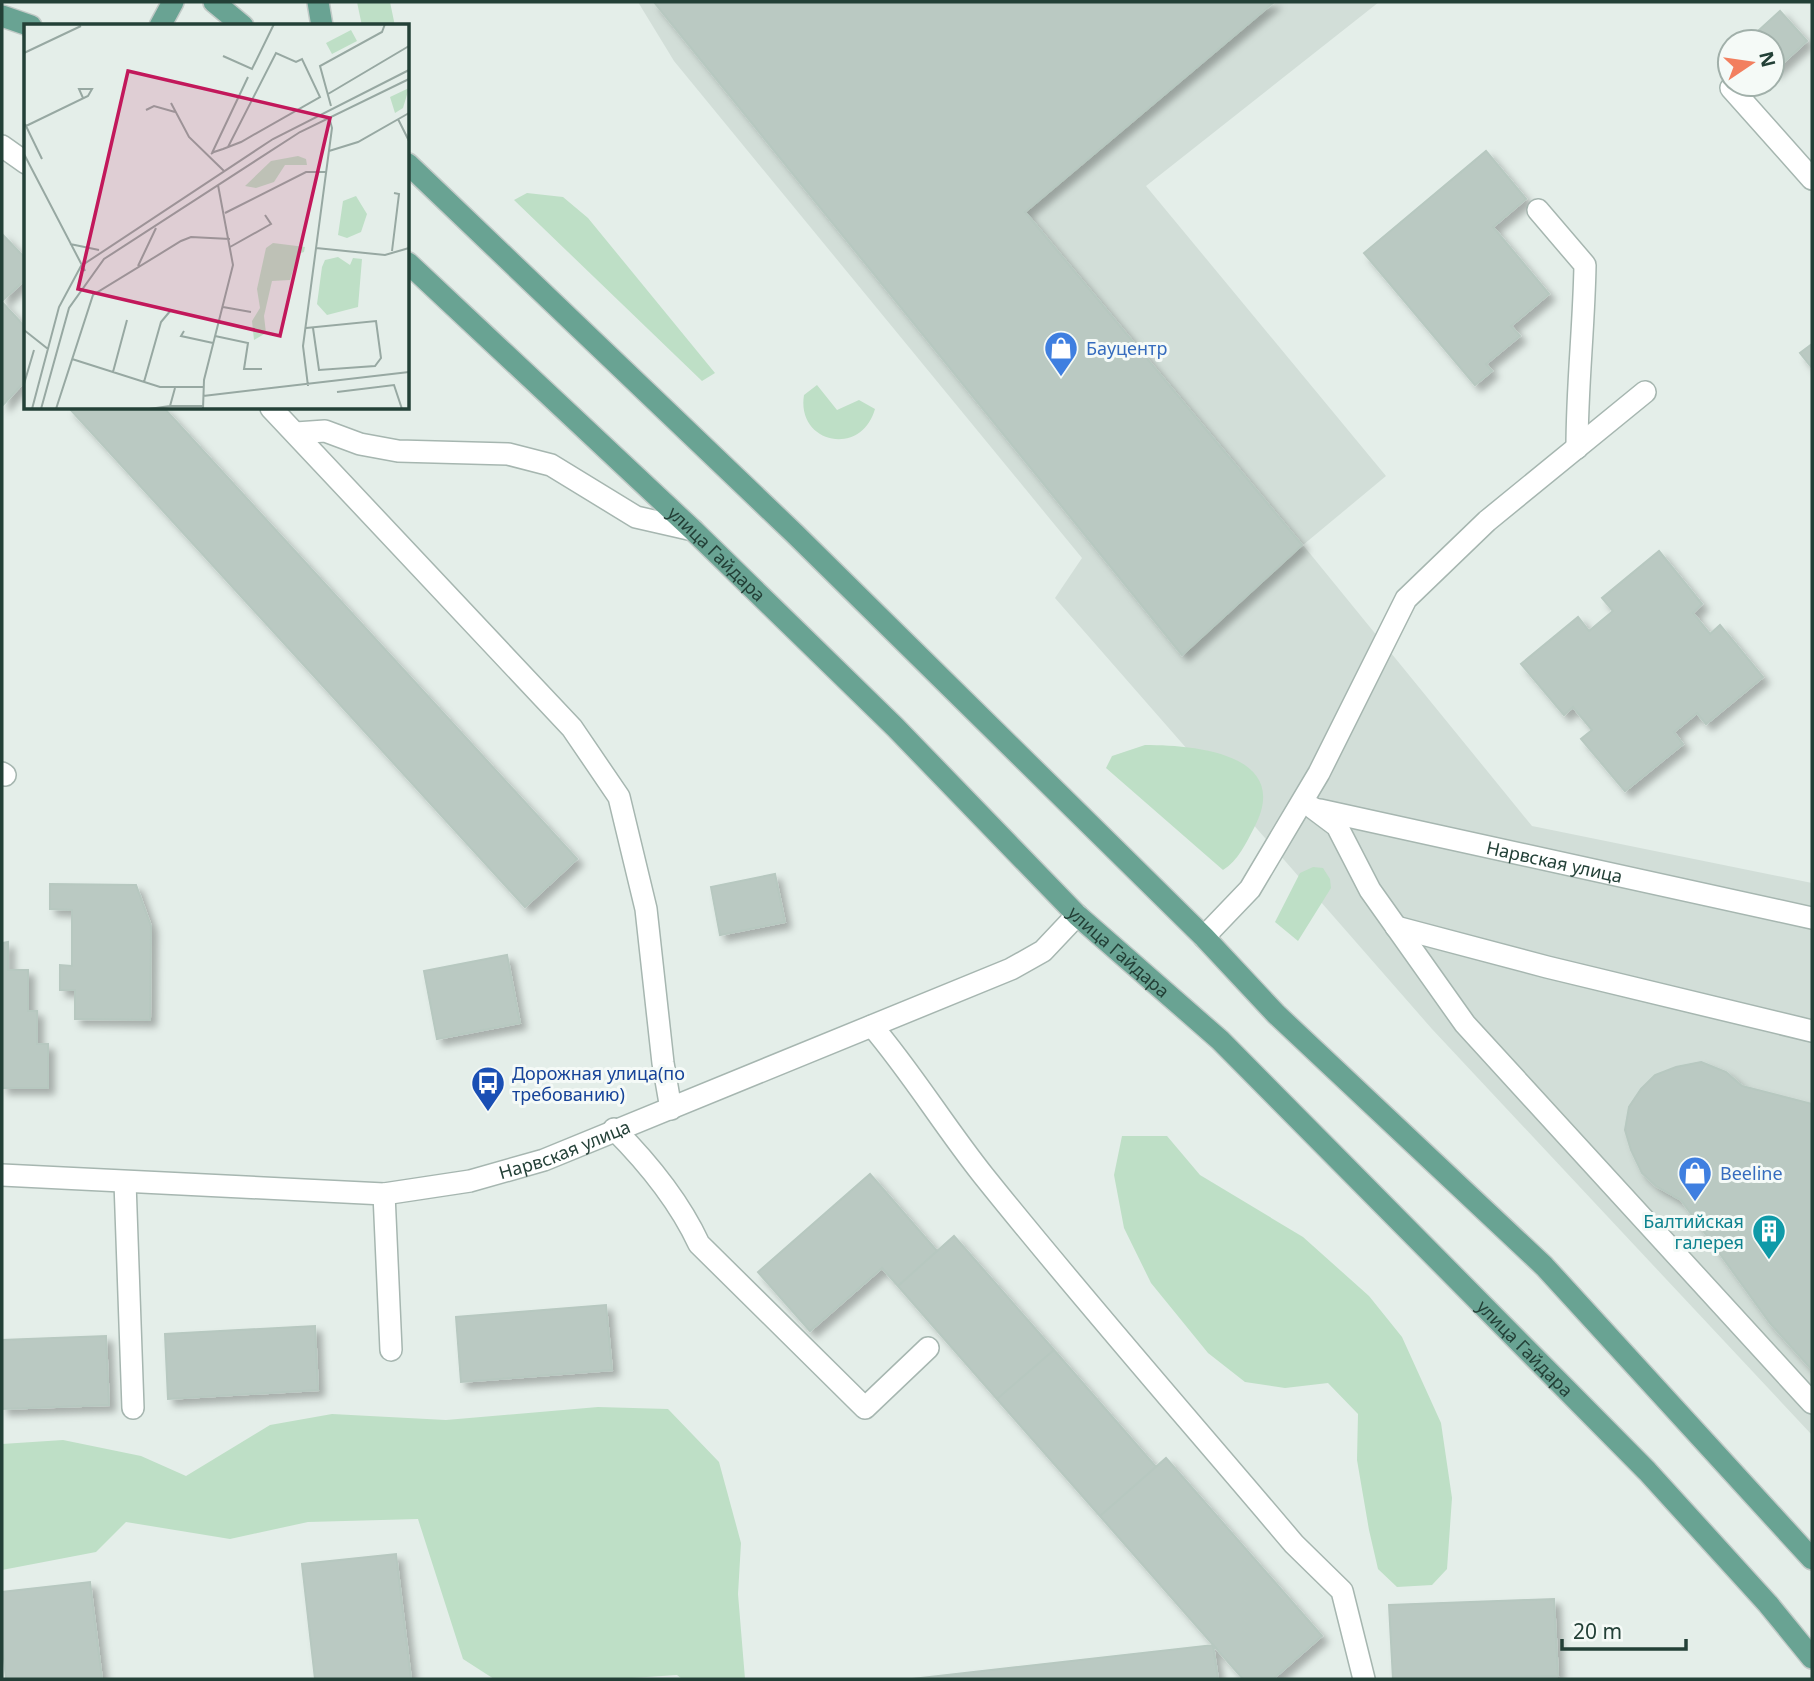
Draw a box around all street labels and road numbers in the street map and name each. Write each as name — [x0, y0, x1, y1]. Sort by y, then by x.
street label: улица Гайдара — [663, 501, 771, 606]
street label: Нарвская улица — [1484, 835, 1625, 888]
street label: улица Гайдара — [1063, 901, 1175, 1003]
street label: Нарвская улица — [496, 1114, 634, 1184]
street label: улица Гайдара — [1472, 1294, 1579, 1402]

